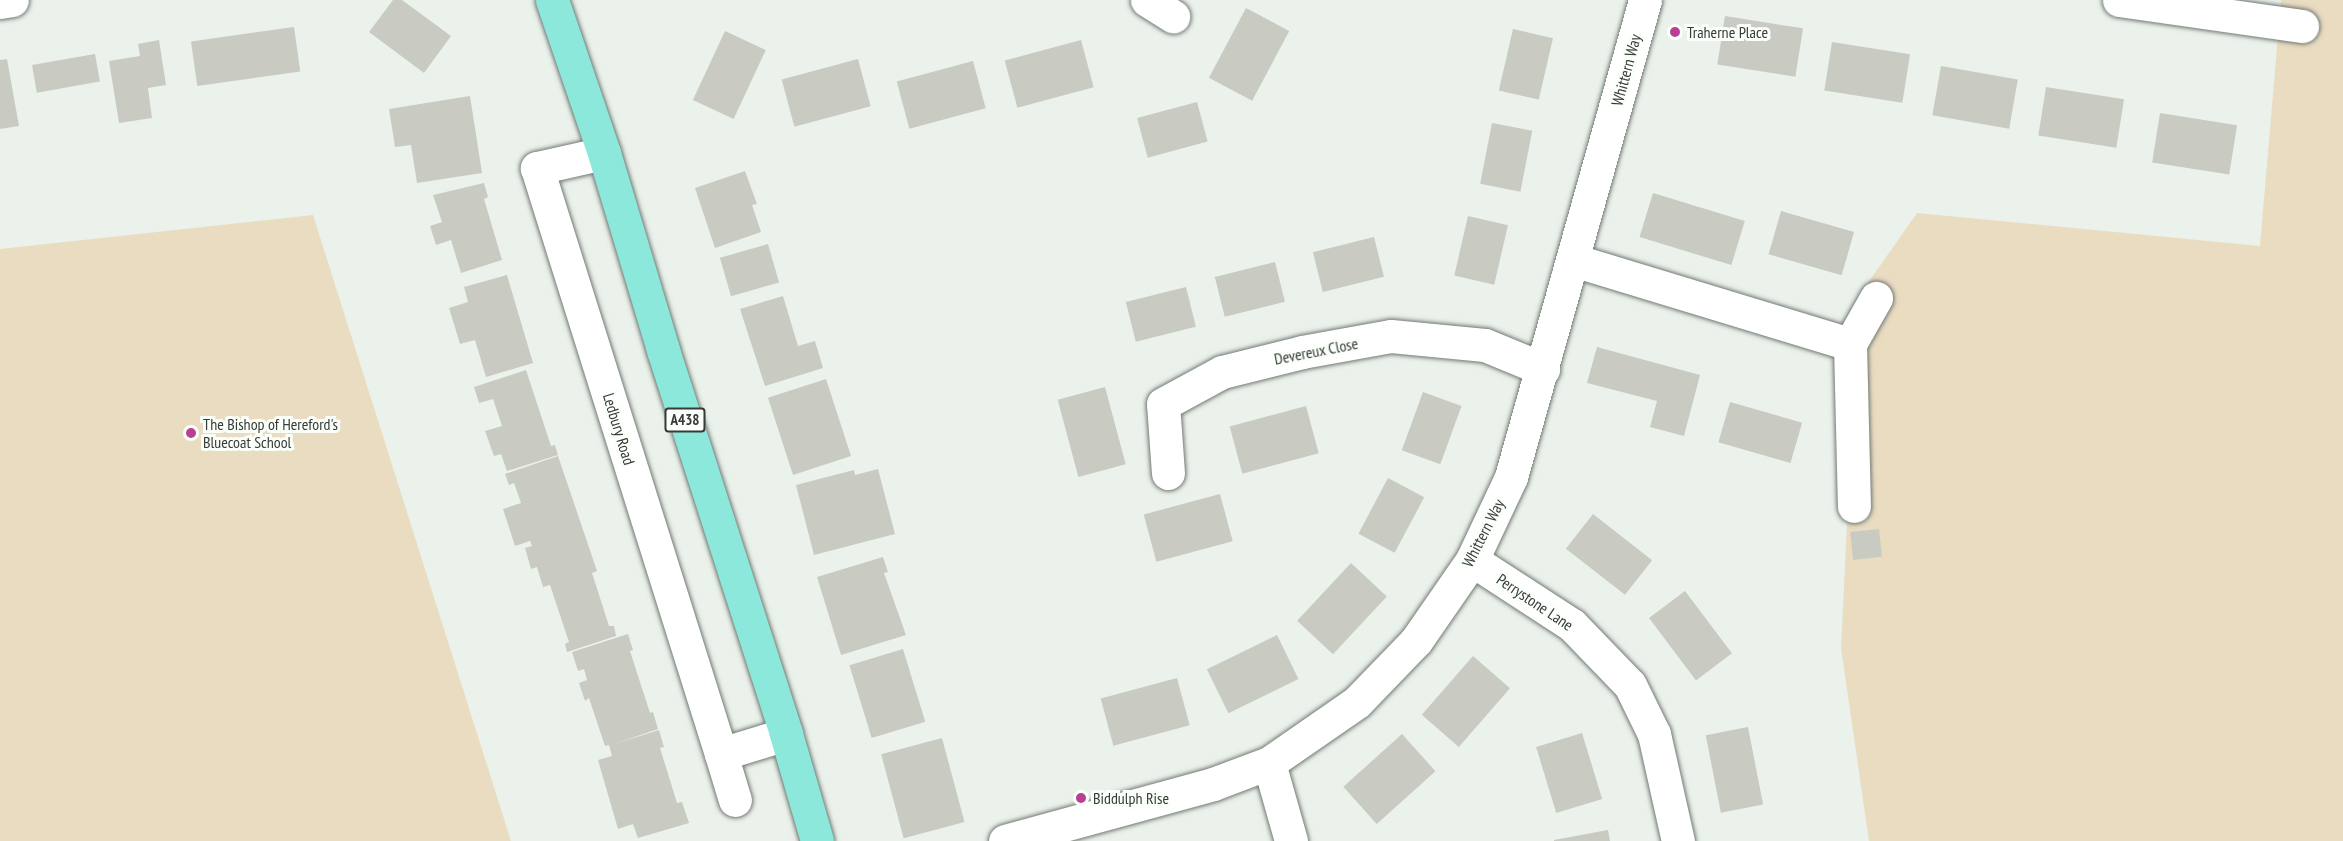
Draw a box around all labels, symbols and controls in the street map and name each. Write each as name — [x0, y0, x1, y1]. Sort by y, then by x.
place label: Traherne Place — [1687, 22, 1768, 42]
marker: Traherne Place — [1668, 25, 1682, 39]
street label: Whittern Way — [1607, 32, 1645, 108]
street label: Devereux Close — [1272, 333, 1360, 369]
street label: Ledbury Road — [599, 391, 639, 467]
road number: A438 — [664, 408, 706, 432]
place label: The Bishop of Hereford's Bluecoat School — [203, 414, 338, 452]
marker: The Bishop of Hereford's Bluecoat School — [184, 426, 198, 440]
street label: Whittern Way — [1458, 496, 1508, 570]
street label: Perrystone Lane — [1493, 569, 1577, 635]
place label: Biddulph Rise — [1093, 788, 1169, 808]
marker: Biddulph Rise — [1074, 791, 1088, 805]

